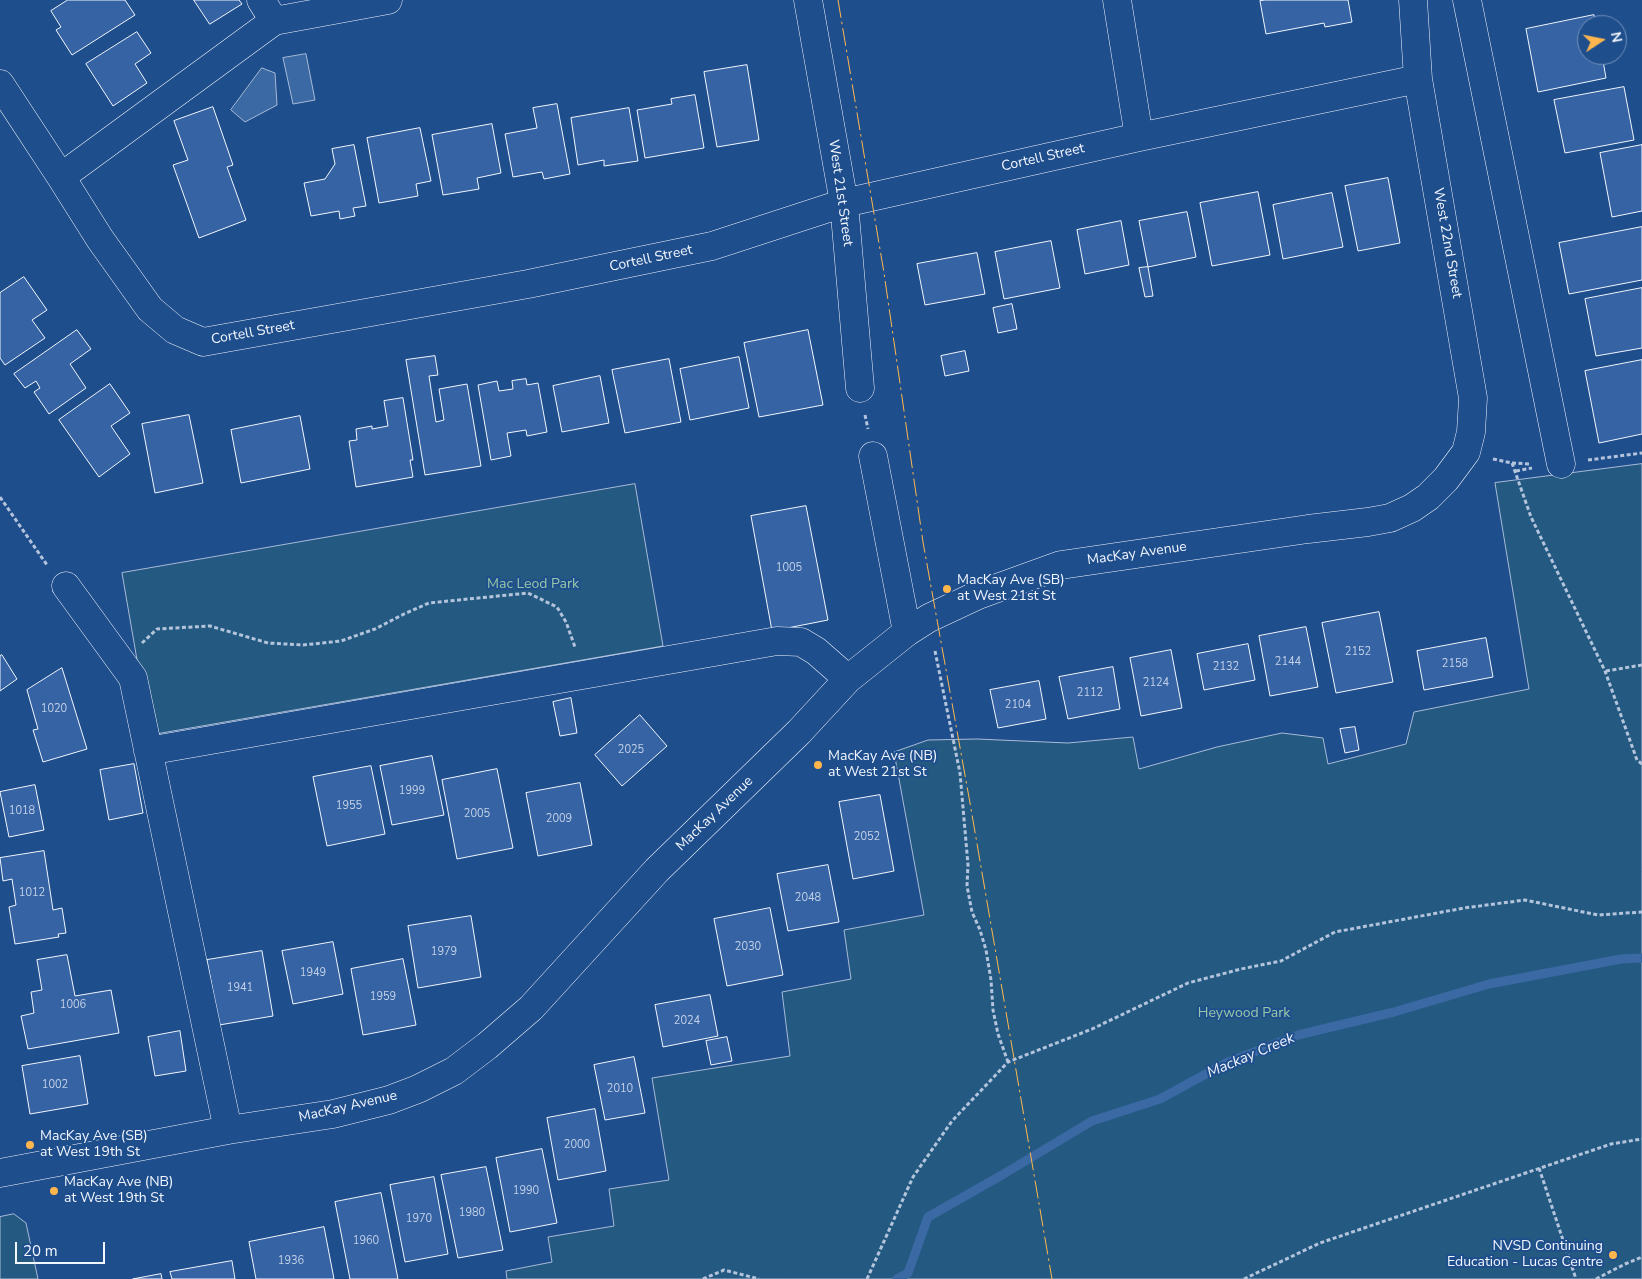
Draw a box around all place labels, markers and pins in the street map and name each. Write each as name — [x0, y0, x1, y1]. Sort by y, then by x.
place label: MacKay Ave (SB) at West 21st St — [957, 573, 1065, 606]
marker: MacKay Ave (SB) at West 21st St — [941, 583, 953, 595]
place label: MacKay Ave (NB) at West 21st St — [828, 749, 937, 782]
marker: MacKay Ave (NB) at West 21st St — [812, 759, 824, 771]
place label: MacKay Ave (SB) at West 19th St — [40, 1129, 148, 1162]
marker: MacKay Ave (SB) at West 19th St — [24, 1139, 36, 1151]
place label: MacKay Ave (NB) at West 19th St — [64, 1175, 173, 1208]
marker: MacKay Ave (NB) at West 19th St — [48, 1185, 60, 1197]
place label: NVSD Continuing Education - Lucas Centre — [1447, 1239, 1603, 1272]
marker: NVSD Continuing Education - Lucas Centre — [1607, 1249, 1619, 1261]

